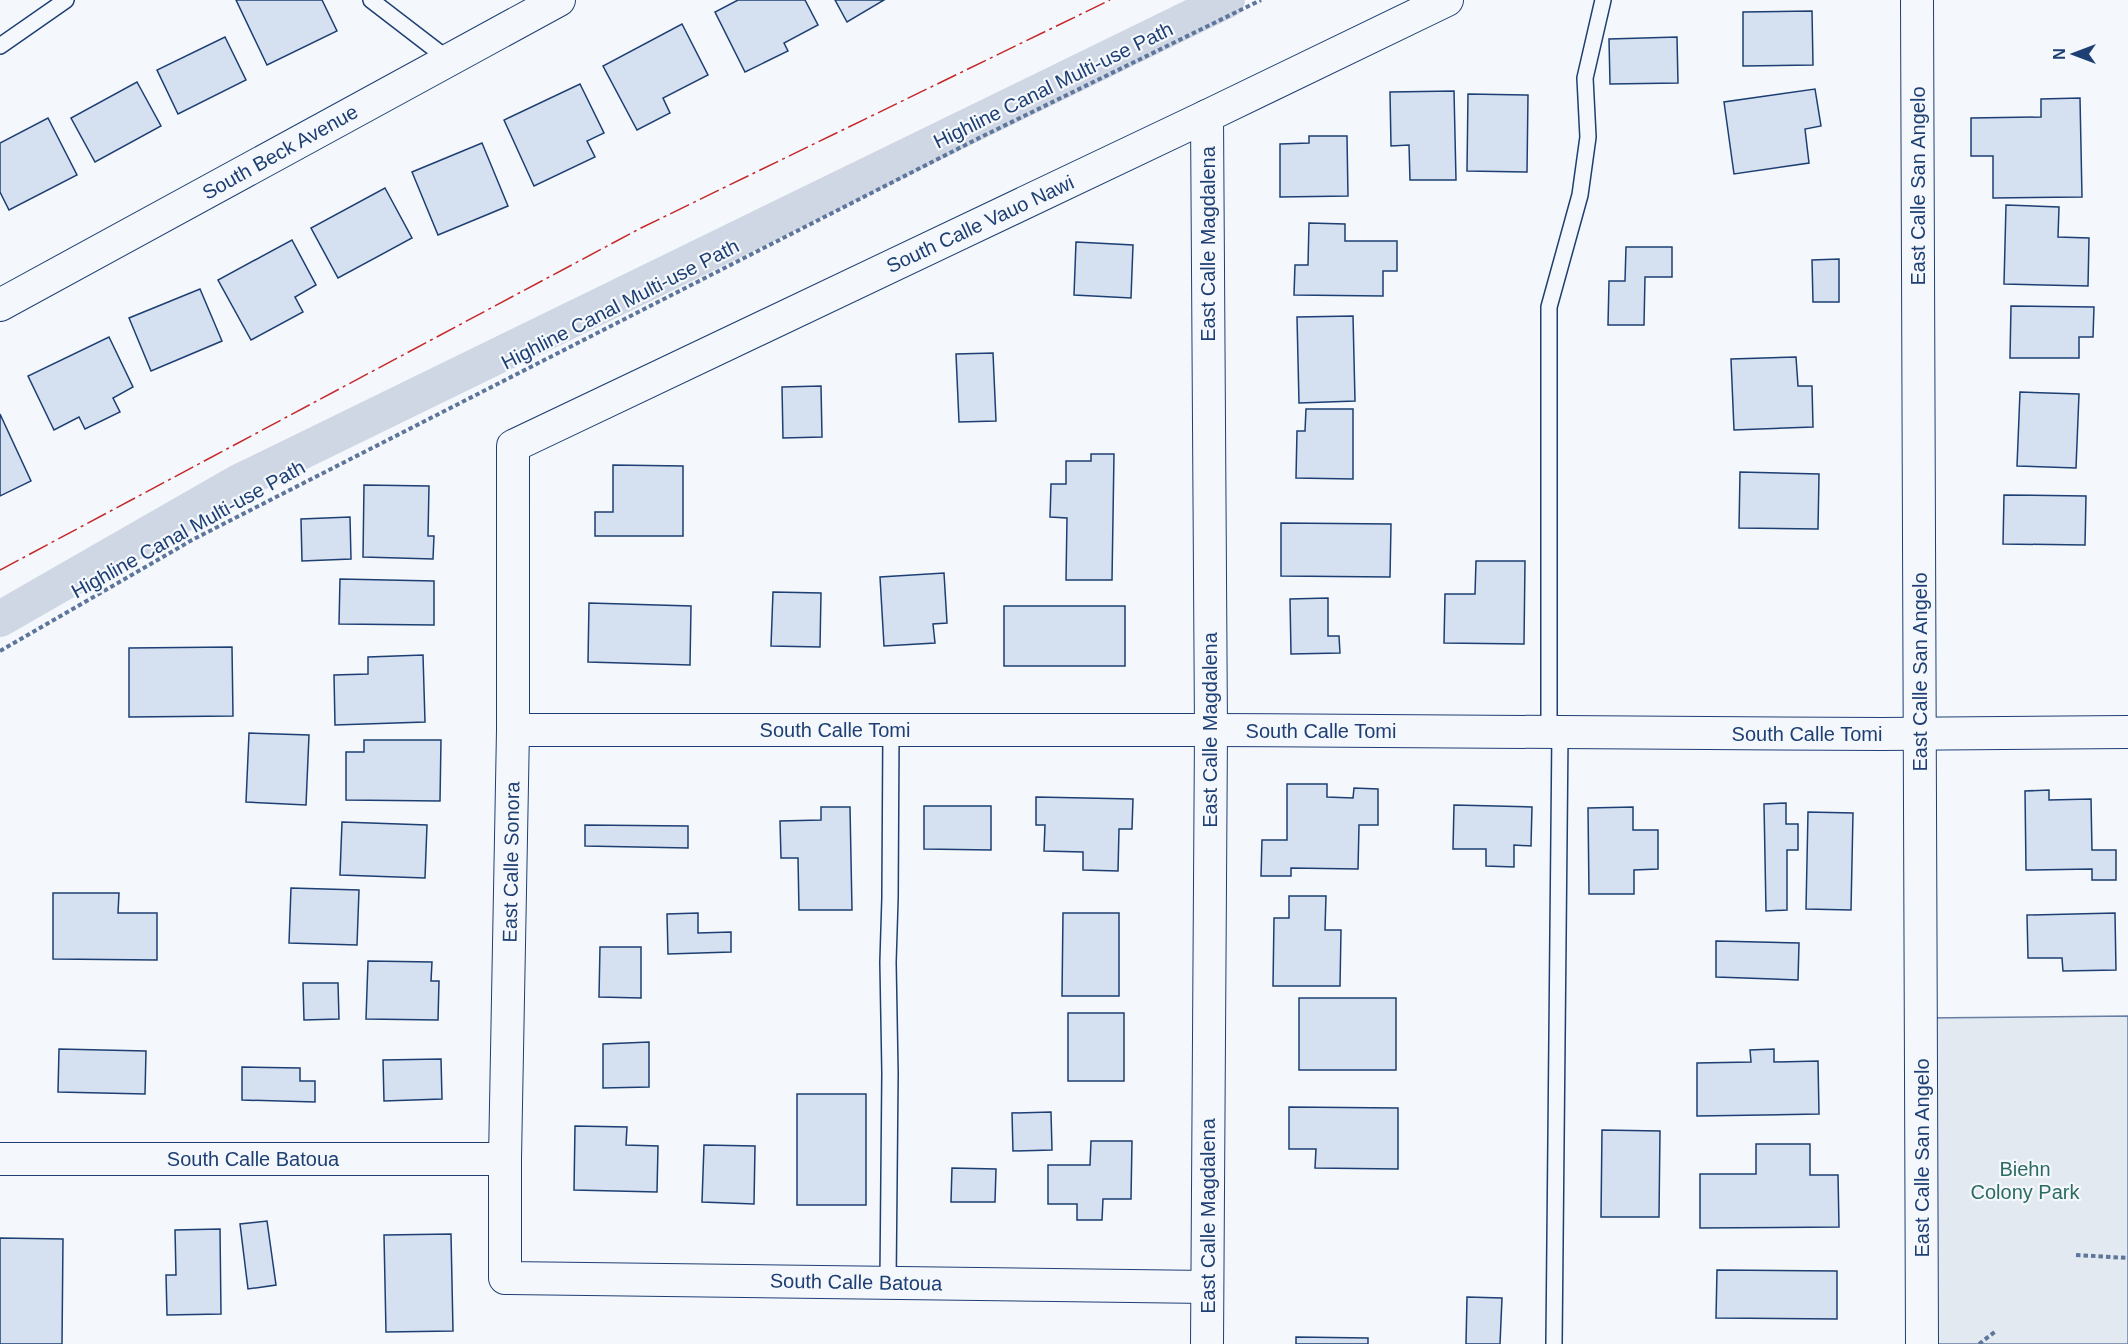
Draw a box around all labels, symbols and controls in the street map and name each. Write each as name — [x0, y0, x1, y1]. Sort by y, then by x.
street label: Highline Canal Multi-use Path — [930, 17, 1176, 153]
north arrow — [2044, 24, 2104, 84]
text: N — [2051, 48, 2068, 60]
street label: East Calle San Angelo — [1907, 86, 1929, 286]
street label: South Beck Avenue — [198, 100, 362, 204]
street label: East Calle Magdalena — [1197, 145, 1219, 342]
street label: South Calle Vauo Nawi — [883, 171, 1077, 277]
street label: Highline Canal Multi-use Path — [498, 234, 742, 374]
street label: Highline Canal Multi-use Path — [67, 456, 309, 602]
street label: East Calle San Angelo — [1909, 572, 1931, 772]
street label: East Calle Magdalena — [1199, 631, 1221, 828]
street label: South Calle Tomi — [760, 719, 910, 741]
street label: South Calle Tomi — [1246, 720, 1396, 742]
street label: South Calle Tomi — [1732, 723, 1882, 745]
street label: East Calle Sonora — [499, 780, 523, 943]
street label: East Calle San Angelo — [1911, 1058, 1933, 1258]
street label: East Calle Magdalena — [1197, 1117, 1219, 1314]
street label: South Calle Batoua — [167, 1148, 340, 1170]
park label: Biehn Colony Park — [1971, 1158, 2080, 1203]
street label: South Calle Batoua — [770, 1269, 943, 1295]

